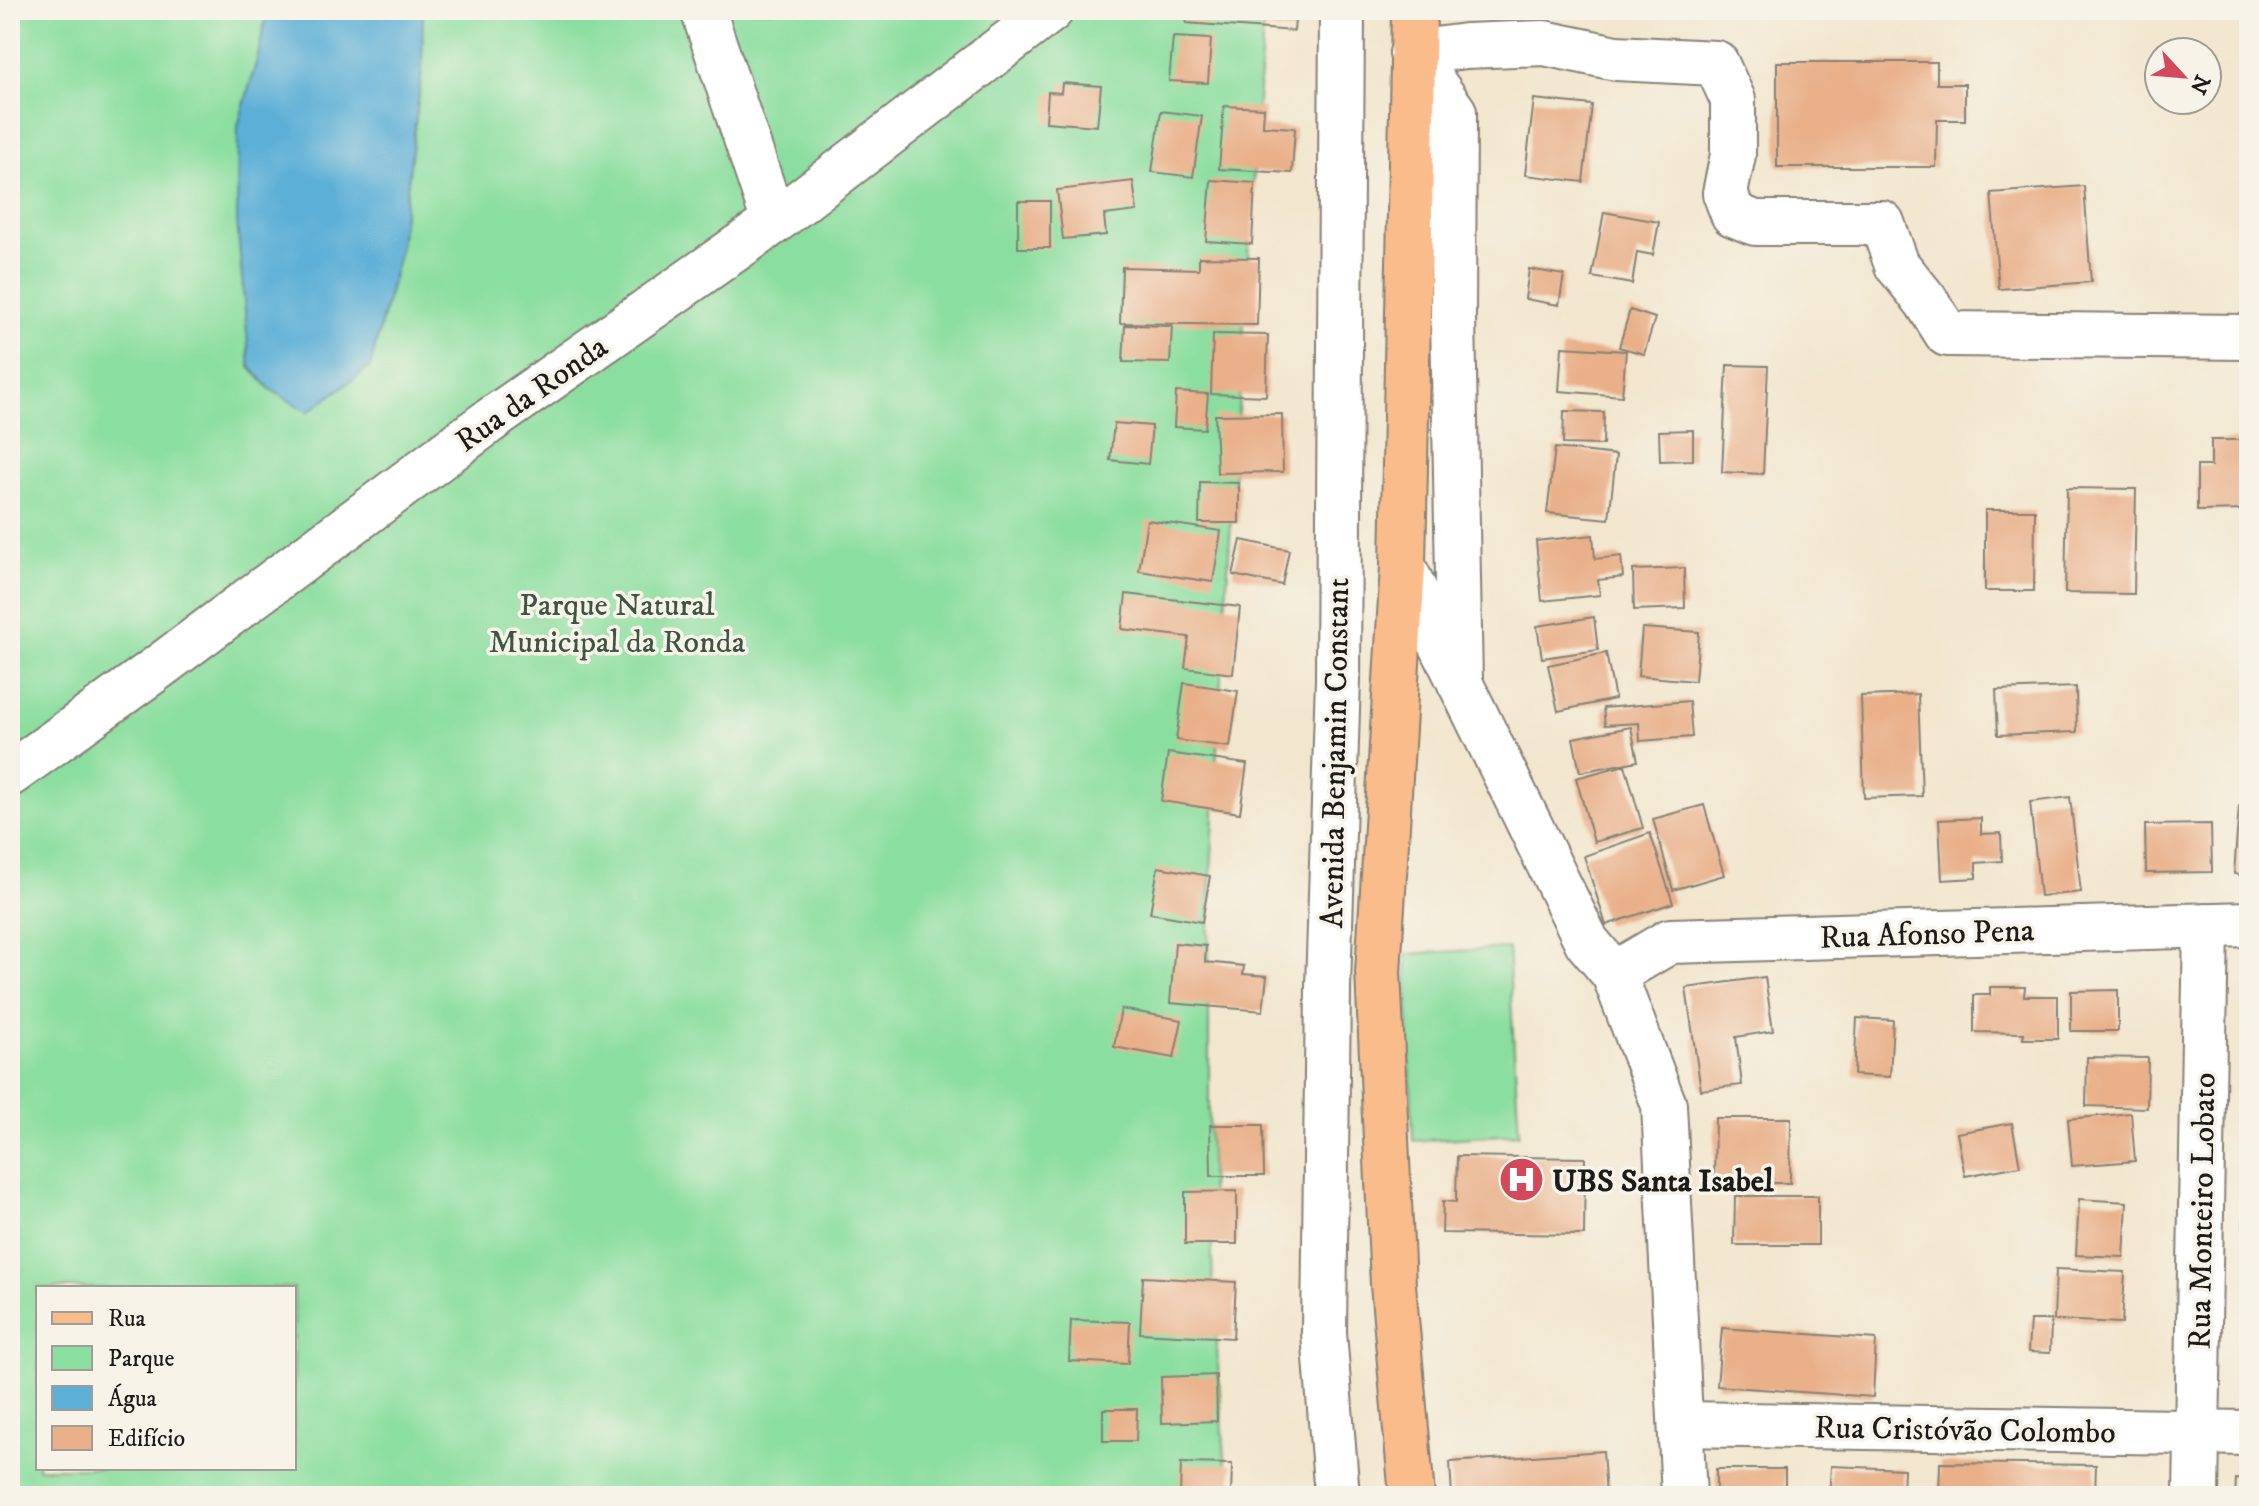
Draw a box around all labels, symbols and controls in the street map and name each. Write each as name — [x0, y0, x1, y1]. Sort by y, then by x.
north arrow — [2143, 36, 2223, 116]
text: N — [2184, 70, 2216, 98]
street label: Rua da Ronda — [448, 327, 616, 462]
street label: Avenida Benjamin Constant — [1313, 577, 1359, 929]
park label: Parque Natural Municipal da Ronda — [489, 586, 746, 663]
street label: Rua Afonso Pena — [1819, 911, 2035, 959]
street label: Rua Monteiro Lobato — [2181, 1072, 2225, 1350]
hospital icon: UBS Santa Isabel — [1497, 1156, 1545, 1204]
place label: UBS Santa Isabel — [1552, 1162, 1774, 1202]
legend — [36, 1286, 296, 1470]
text: Rua — [108, 1304, 147, 1334]
text: Parque — [108, 1344, 174, 1374]
text: Água — [108, 1383, 158, 1414]
street label: Rua Cristóvão Colombo — [1814, 1408, 2116, 1454]
text: Edifício — [108, 1424, 185, 1454]

